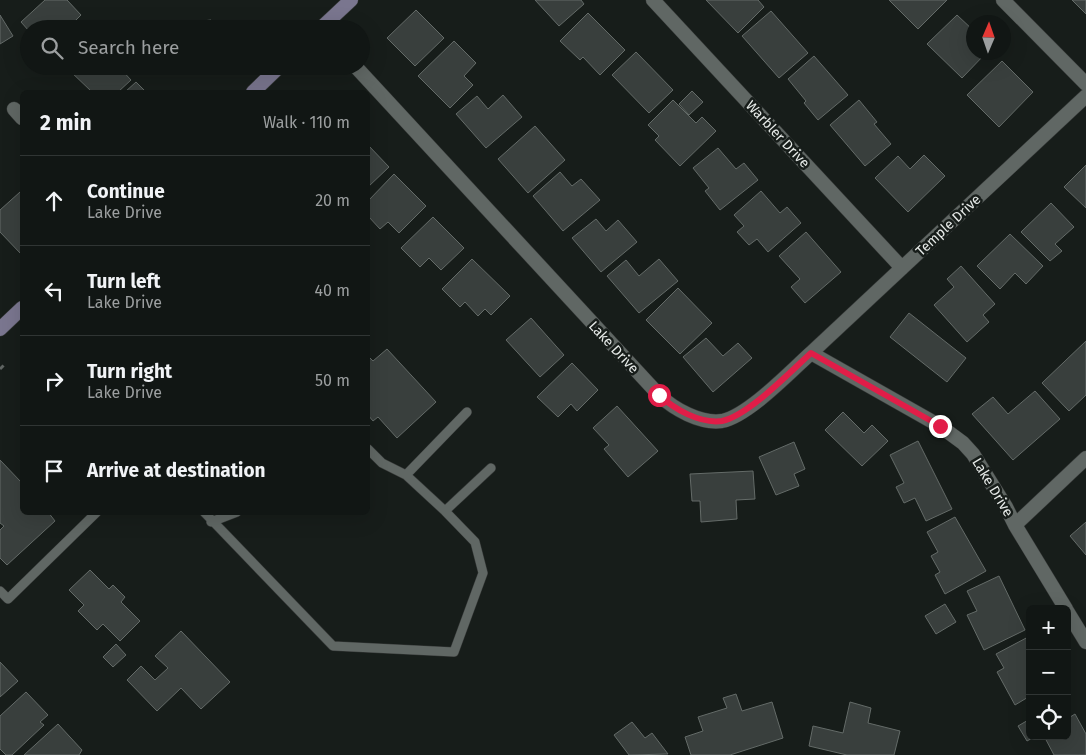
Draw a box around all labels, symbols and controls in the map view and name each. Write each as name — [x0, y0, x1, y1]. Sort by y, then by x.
north arrow — [966, 15, 1011, 60]
search box — [20, 20, 370, 75]
icon: search — [38, 34, 66, 62]
text: Search here — [78, 36, 179, 59]
street label: Warbler Drive — [742, 97, 813, 172]
text: 2 min — [40, 110, 92, 136]
text: Walk · 110 m — [263, 113, 350, 132]
text: Continue — [87, 180, 165, 203]
icon: ahead — [40, 187, 68, 215]
text: 20 m — [315, 191, 350, 210]
street label: Temple Drive — [912, 191, 984, 260]
text: Lake Drive — [87, 203, 162, 222]
text: Turn left — [87, 270, 161, 293]
icon: left — [40, 277, 68, 305]
text: 40 m — [315, 281, 350, 300]
text: Lake Drive — [87, 293, 162, 312]
street label: Lake Drive — [585, 318, 642, 377]
text: Turn right — [87, 360, 172, 383]
icon: right — [40, 367, 68, 395]
text: 50 m — [315, 371, 350, 390]
text: Lake Drive — [87, 383, 162, 402]
route start — [648, 384, 671, 407]
route end — [929, 415, 952, 438]
street label: Lake Drive — [968, 455, 1017, 520]
icon: arrive — [40, 457, 68, 485]
text: Arrive at destination — [87, 459, 266, 482]
map controls — [1026, 605, 1071, 740]
button: + — [1026, 605, 1071, 650]
button: − — [1026, 650, 1071, 695]
button: locate — [1026, 695, 1071, 740]

